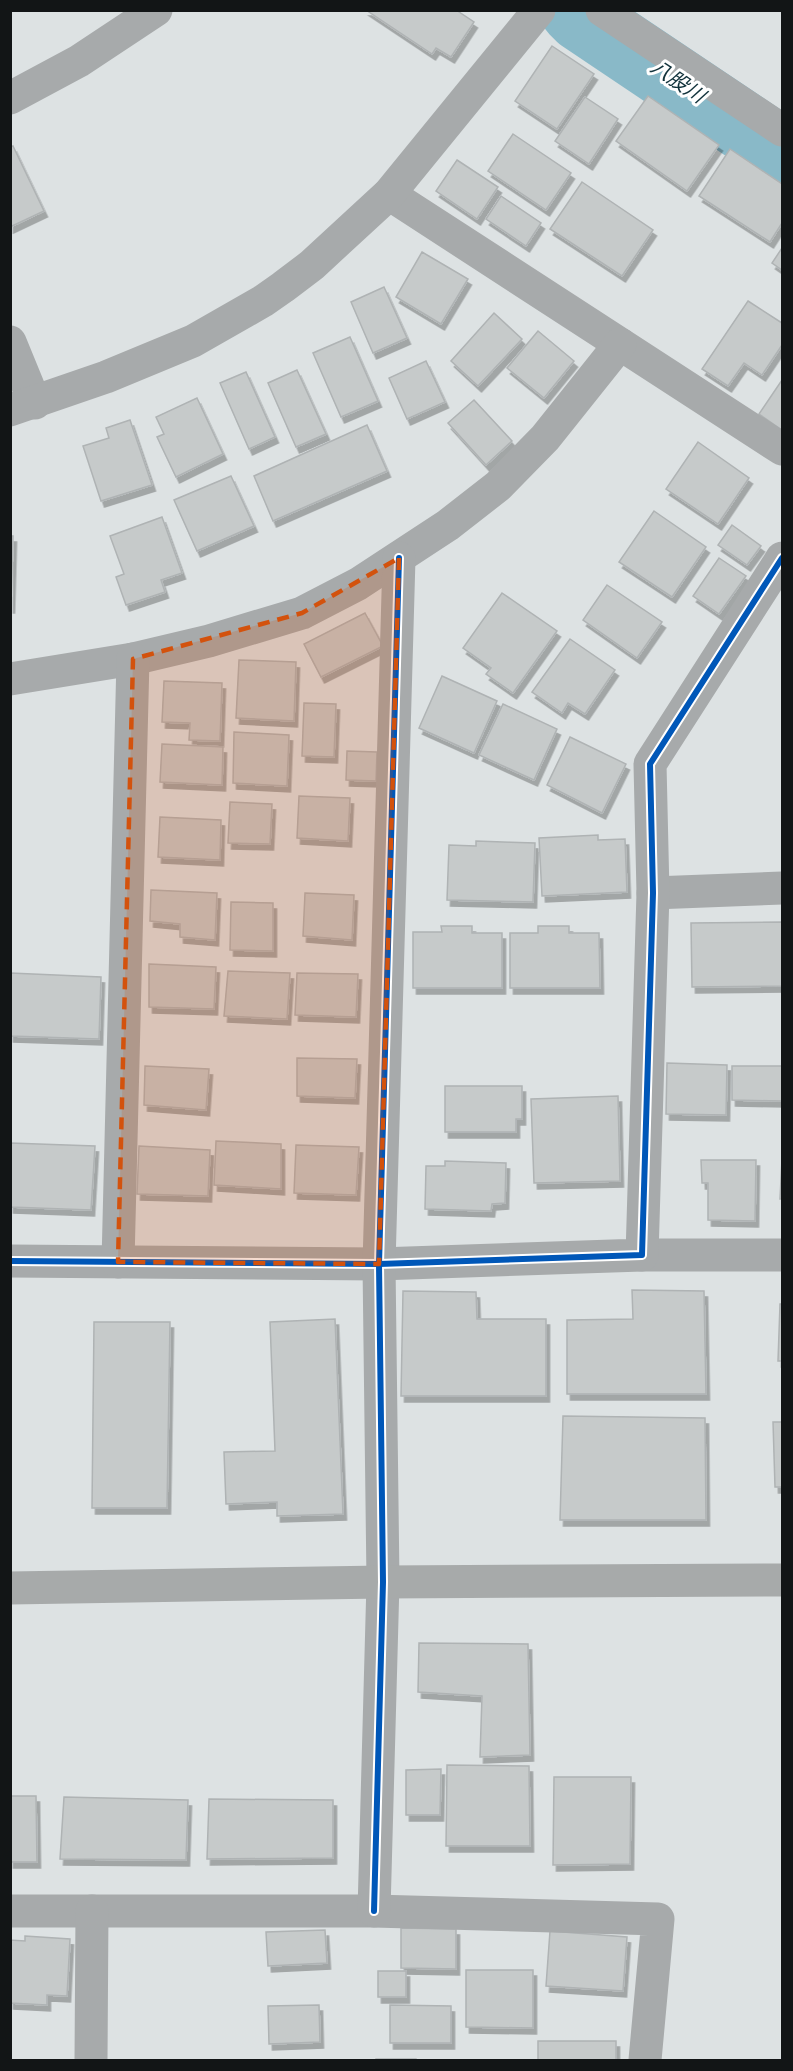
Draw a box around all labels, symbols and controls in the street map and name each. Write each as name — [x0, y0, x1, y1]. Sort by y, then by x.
water label: 八股川 — [645, 53, 712, 111]

